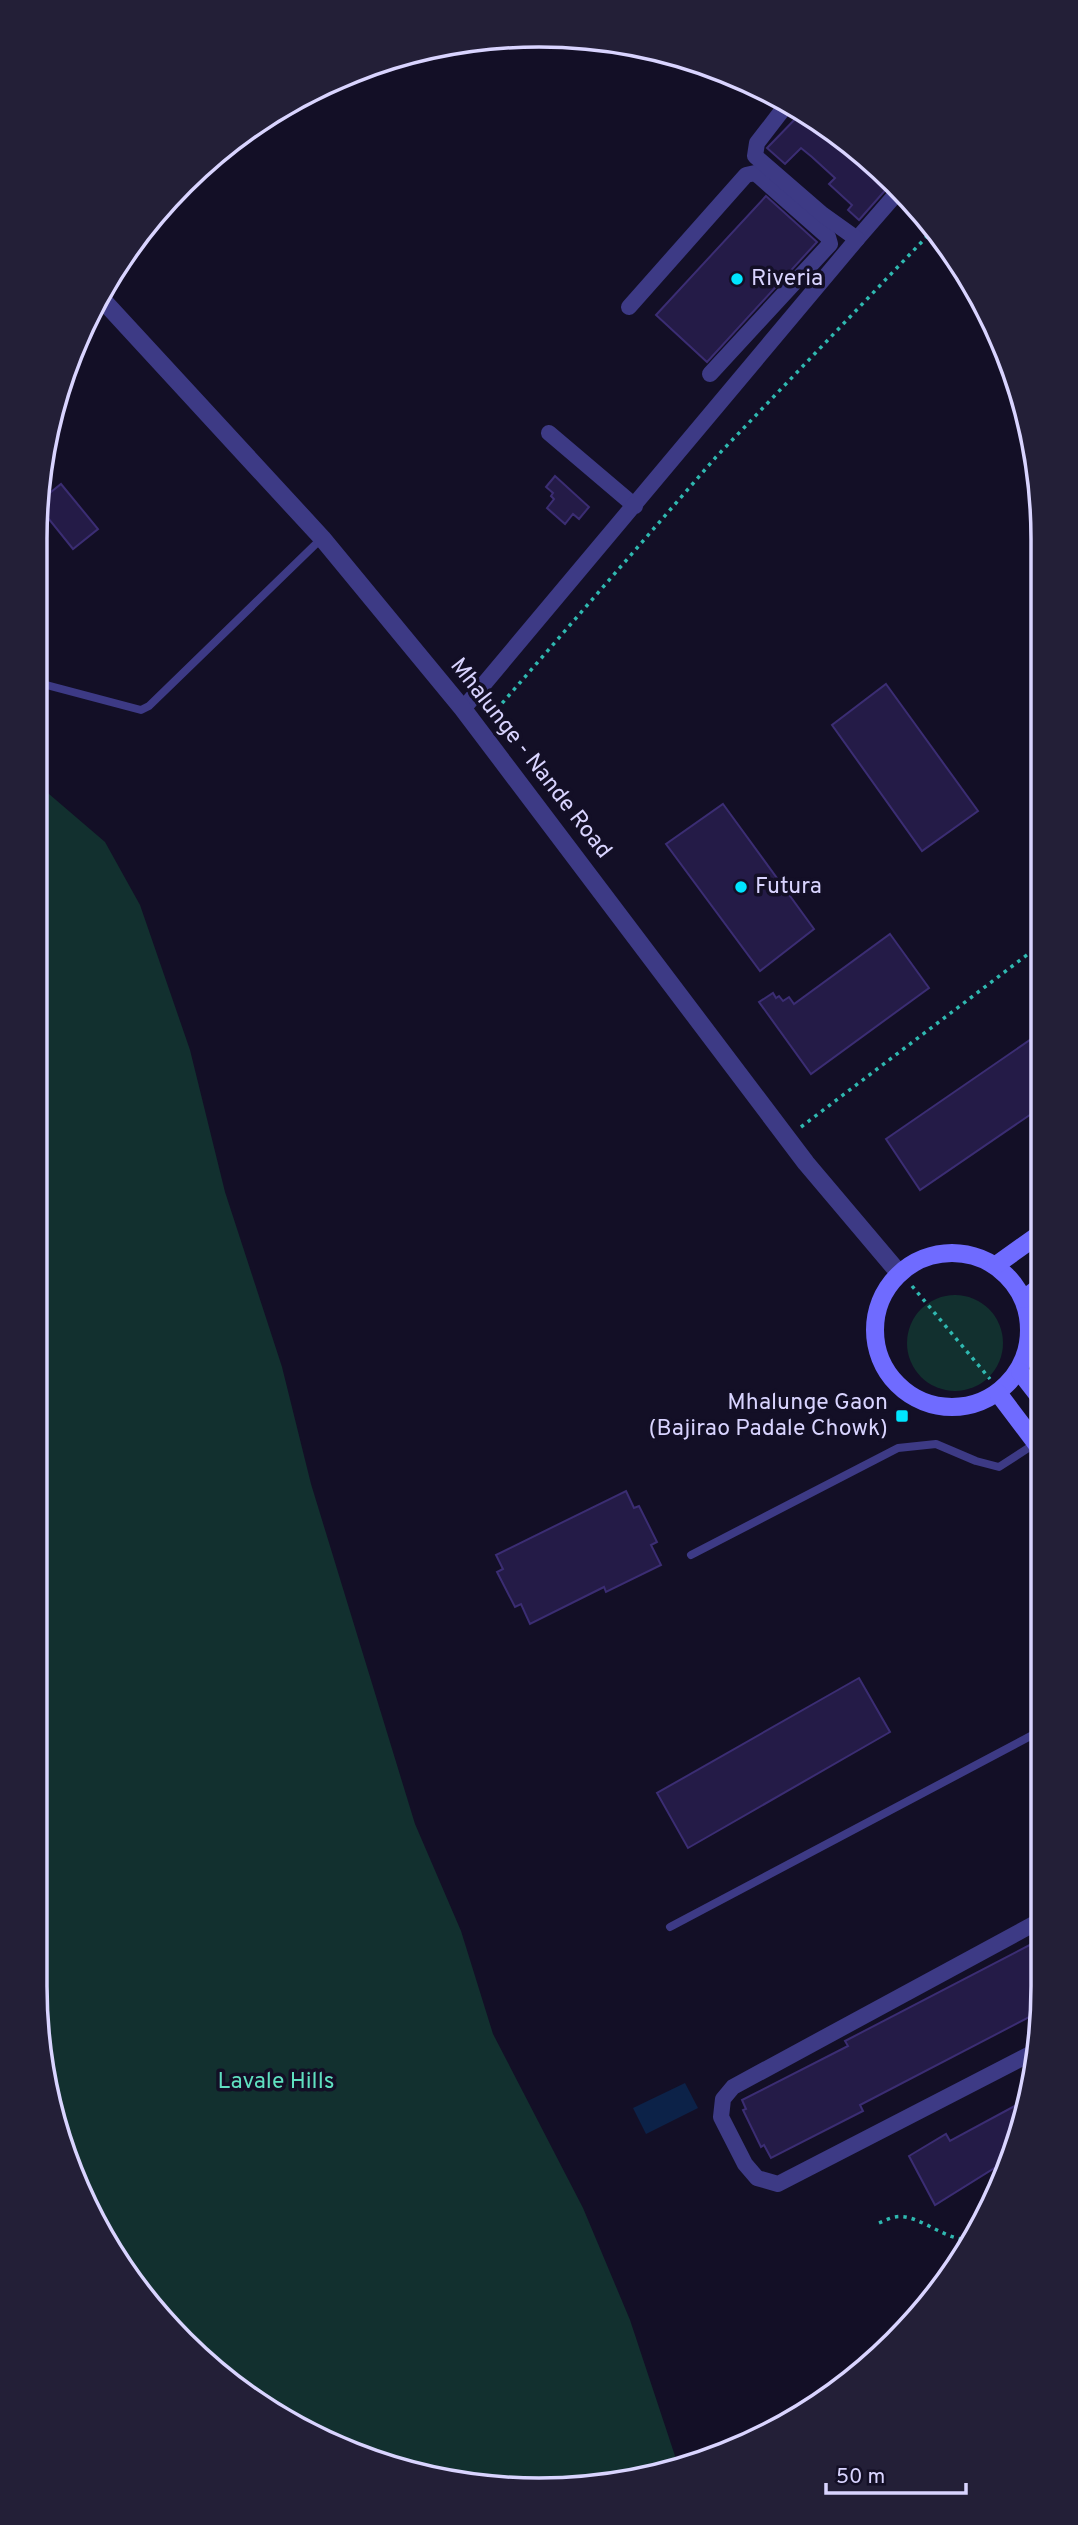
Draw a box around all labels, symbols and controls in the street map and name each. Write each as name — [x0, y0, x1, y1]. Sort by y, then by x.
place label: Riveria — [751, 265, 823, 294]
marker: Riveria — [729, 271, 745, 287]
street label: Mhalunge - Nande Road — [443, 653, 617, 865]
place label: Futura — [755, 873, 822, 902]
marker: Futura — [733, 879, 749, 895]
place label: Mhalunge Gaon (Bajirao Padale Chowk) — [649, 1389, 888, 1444]
marker: Mhalunge Gaon (Bajirao Padale Chowk) — [894, 1408, 910, 1424]
park label: Lavale Hills — [218, 2068, 334, 2097]
scale bar — [826, 2452, 966, 2496]
text: 50 m — [836, 2464, 885, 2491]

